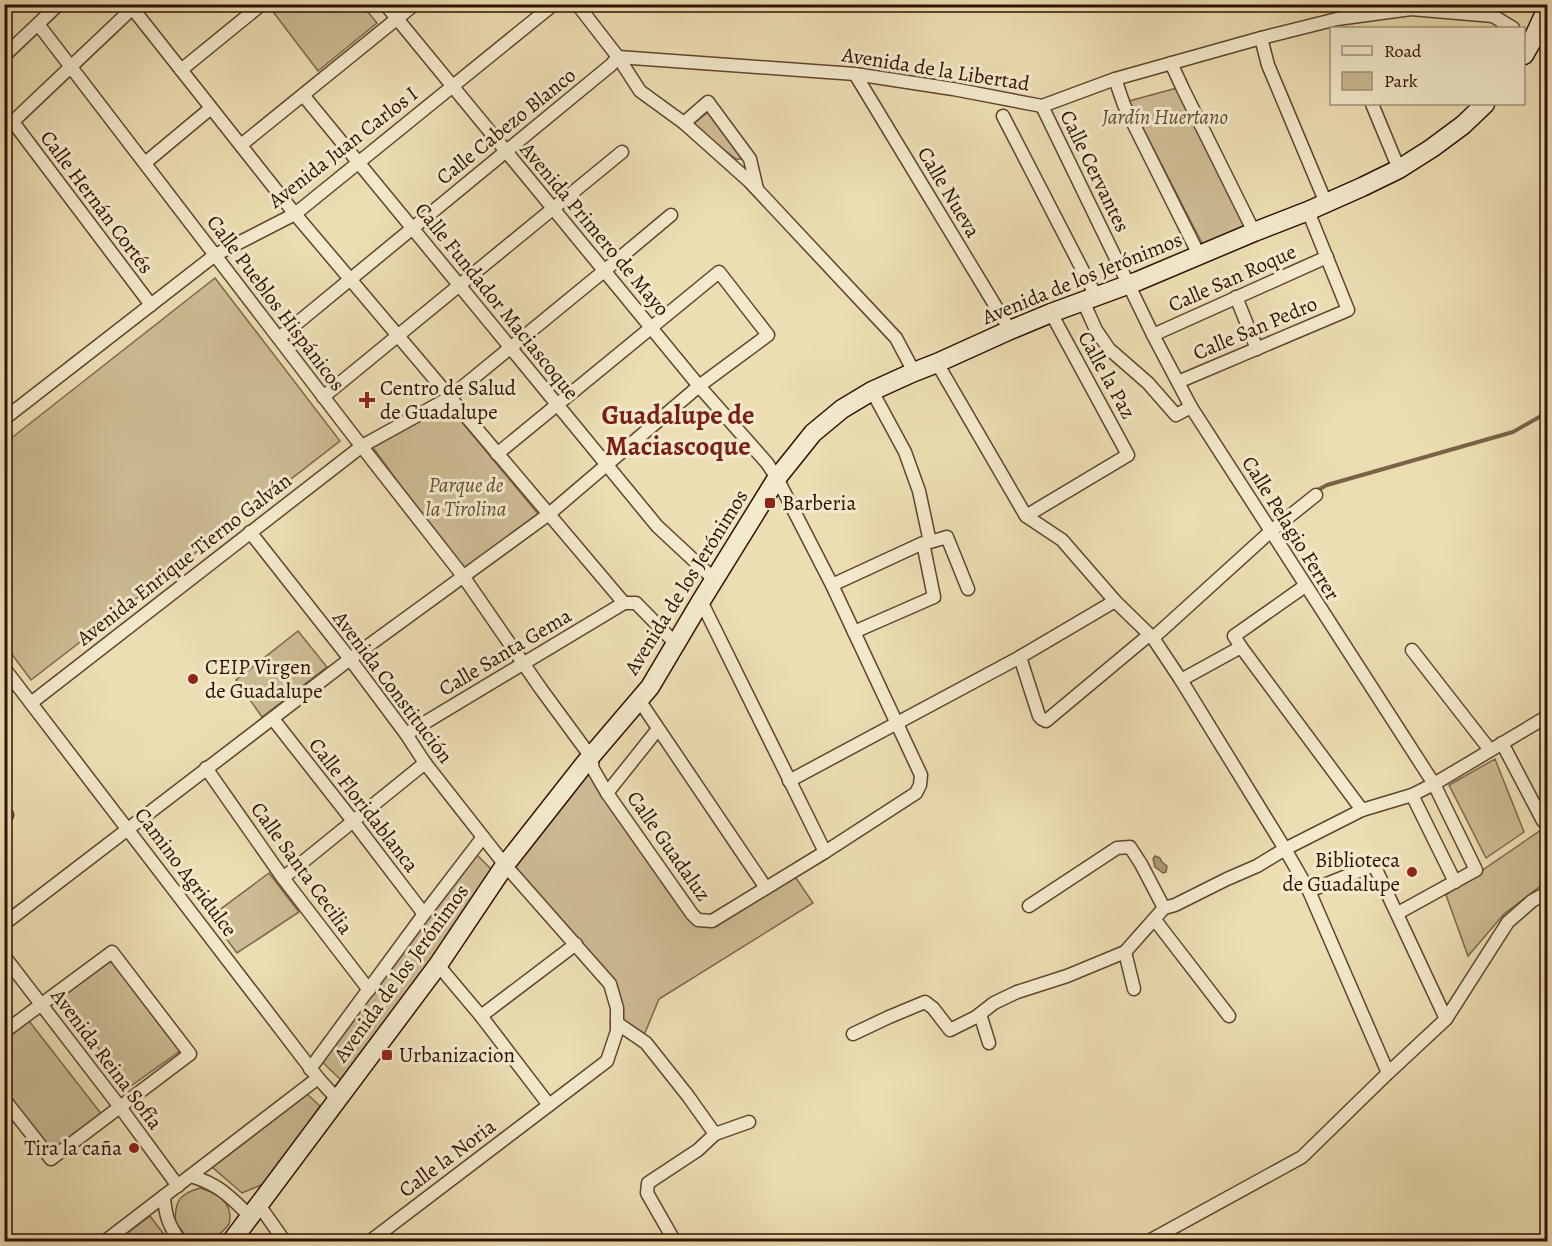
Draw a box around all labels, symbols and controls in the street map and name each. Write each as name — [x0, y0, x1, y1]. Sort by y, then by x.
legend — [1330, 27, 1525, 105]
text: Road — [1384, 39, 1422, 63]
street label: Avenida de la Libertad — [839, 40, 1032, 98]
street label: Calle Cabezo Blanco — [430, 61, 582, 191]
text: Park — [1384, 69, 1418, 93]
street label: Avenida Juan Carlos I — [262, 80, 424, 215]
park label: Jardín Huertano — [1101, 103, 1228, 131]
street label: Calle Cervantes — [1053, 105, 1137, 237]
street label: Calle Hernán Cortés — [34, 125, 160, 279]
street label: Avenida Primero de Mayo — [513, 135, 676, 322]
street label: Calle Nueva — [911, 141, 987, 243]
street label: Calle Fundador Maciascoque — [409, 196, 585, 406]
street label: Calle Pueblos Hispánicos — [201, 209, 351, 397]
street label: Avenida de los Jerónimos — [977, 225, 1186, 331]
street label: Calle San Roque — [1164, 237, 1300, 319]
street label: Calle San Pedro — [1189, 289, 1321, 367]
street label: Calle la Paz — [1071, 326, 1143, 424]
place label: Centro de Salud de Guadalupe — [380, 374, 517, 426]
marker: Centro de Salud de Guadalupe — [358, 391, 376, 409]
district label: Guadalupe de Maciascoque — [601, 397, 755, 464]
street label: Calle Pelagio Ferrer — [1235, 450, 1347, 606]
street label: Avenida Enrique Tierno Galván — [70, 466, 297, 652]
park label: Parque de la Tirolina — [426, 471, 507, 523]
street label: Avenida de los Jerónimos — [617, 484, 754, 681]
place label: Barberia — [782, 489, 856, 517]
marker: Barberia — [763, 496, 777, 510]
street label: Calle Santa Gema — [434, 601, 577, 703]
street label: Avenida Constitución — [326, 604, 460, 769]
place label: CEIP Virgen de Guadalupe — [205, 653, 323, 705]
marker: CEIP Virgen de Guadalupe — [186, 672, 200, 686]
street label: Calle Floridablanca — [303, 732, 426, 878]
street label: Calle Guadaluz — [621, 785, 717, 907]
street label: Calle Santa Cecilia — [244, 796, 360, 940]
street label: Camino Agridulce — [128, 802, 244, 942]
place label: Biblioteca de Guadalupe — [1282, 846, 1400, 898]
marker: Biblioteca de Guadalupe — [1405, 865, 1419, 879]
street label: Avenida de los Jerónimos — [326, 878, 475, 1068]
street label: Avenida Reina Sofía — [44, 982, 169, 1135]
place label: Urbanizacion — [399, 1041, 515, 1069]
marker: Urbanizacion — [380, 1048, 394, 1062]
street label: Calle la Noria — [393, 1112, 501, 1204]
place label: Tira la caña — [24, 1134, 122, 1162]
marker: Tira la caña — [127, 1141, 141, 1155]

